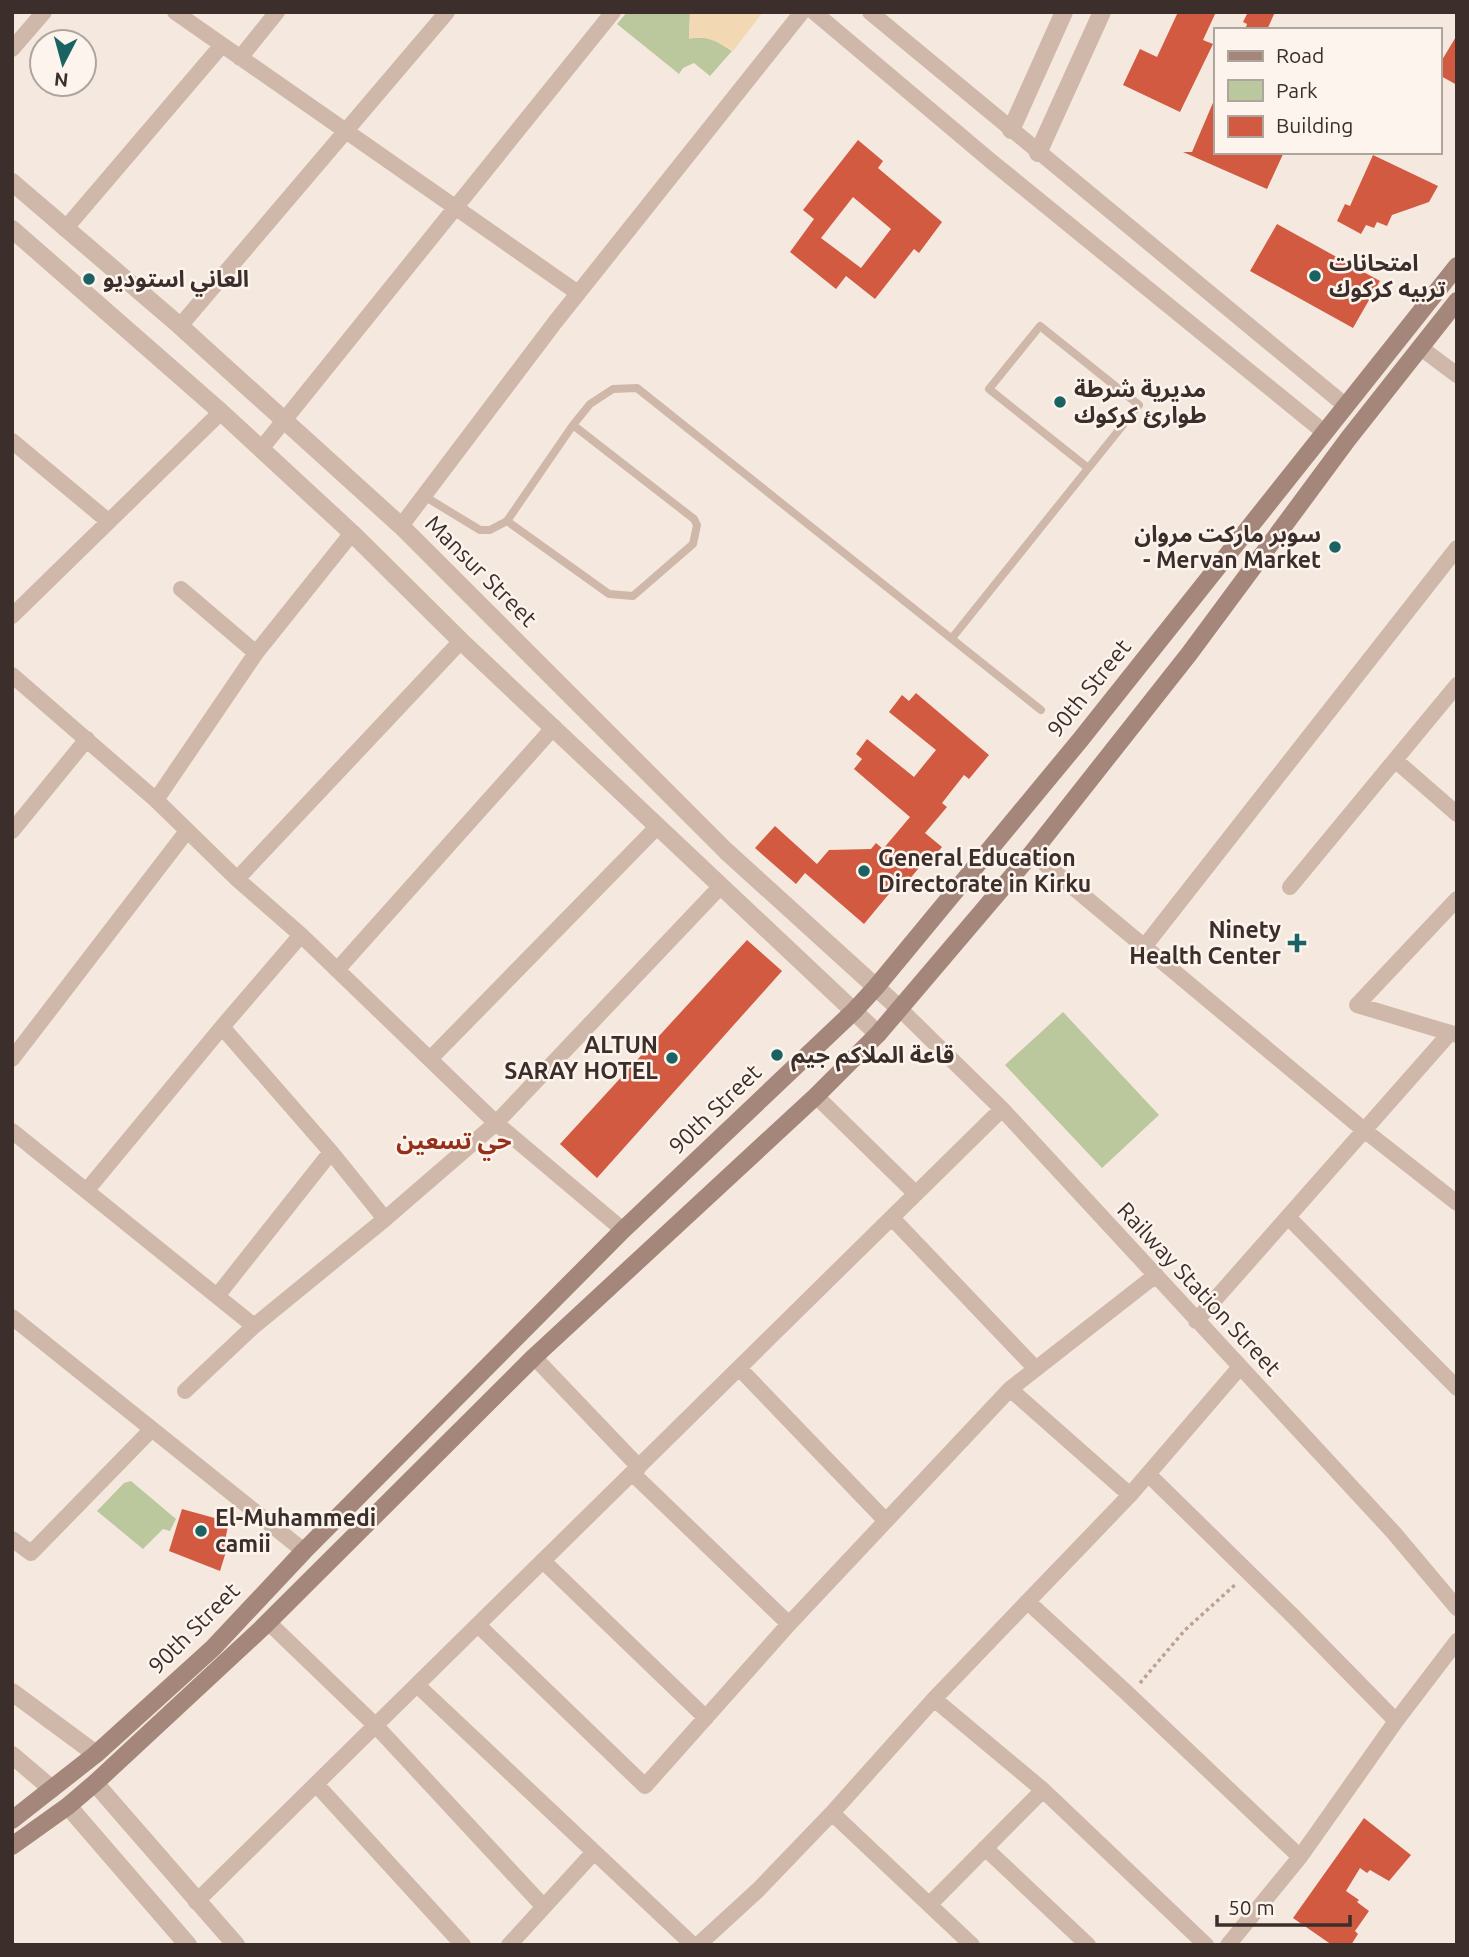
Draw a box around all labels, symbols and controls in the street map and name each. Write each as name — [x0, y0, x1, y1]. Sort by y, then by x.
north arrow — [28, 28, 98, 98]
legend — [1214, 28, 1441, 154]
text: Road — [1276, 43, 1324, 67]
text: N — [53, 68, 69, 92]
text: Park — [1276, 78, 1318, 102]
text: Building — [1276, 113, 1353, 137]
place label: امتحانات تربيه كركوك — [1329, 250, 1446, 303]
place label: العاني استوديو — [103, 266, 249, 297]
marker: امتحانات تربيه كركوك — [1307, 268, 1323, 284]
marker: العاني استوديو — [81, 271, 97, 287]
place label: مديرية شرطة طوارئ كركوك — [1074, 376, 1207, 429]
marker: مديرية شرطة طوارئ كركوك — [1052, 394, 1068, 410]
street label: Mansur Street — [421, 510, 542, 631]
place label: سوبر ماركت مروان - Mervan Market — [1134, 521, 1321, 572]
marker: سوبر ماركت مروان - Mervan Market — [1327, 539, 1343, 555]
street label: 90th Street — [1042, 634, 1135, 741]
place label: General Education Directorate in Kirku — [878, 845, 1091, 896]
marker: General Education Directorate in Kirku — [856, 863, 872, 879]
place label: Ninety Health Center — [1129, 917, 1282, 968]
marker: Ninety Health Center — [1287, 933, 1307, 953]
place label: ALTUN SARAY HOTEL — [504, 1032, 658, 1083]
place label: قاعة الملاكم جيم — [791, 1042, 954, 1072]
marker: قاعة الملاكم جيم — [769, 1047, 785, 1063]
marker: ALTUN SARAY HOTEL — [664, 1050, 680, 1066]
street label: 90th Street — [664, 1059, 766, 1158]
district label: حي تسعين — [396, 1127, 512, 1161]
street label: Railway Station Street — [1113, 1197, 1286, 1380]
place label: El-Muhammedi camii — [215, 1505, 376, 1556]
marker: El-Muhammedi camii — [193, 1523, 209, 1539]
street label: 90th Street — [143, 1577, 244, 1678]
scale bar — [1217, 1884, 1350, 1928]
text: 50 m — [1228, 1895, 1275, 1919]

